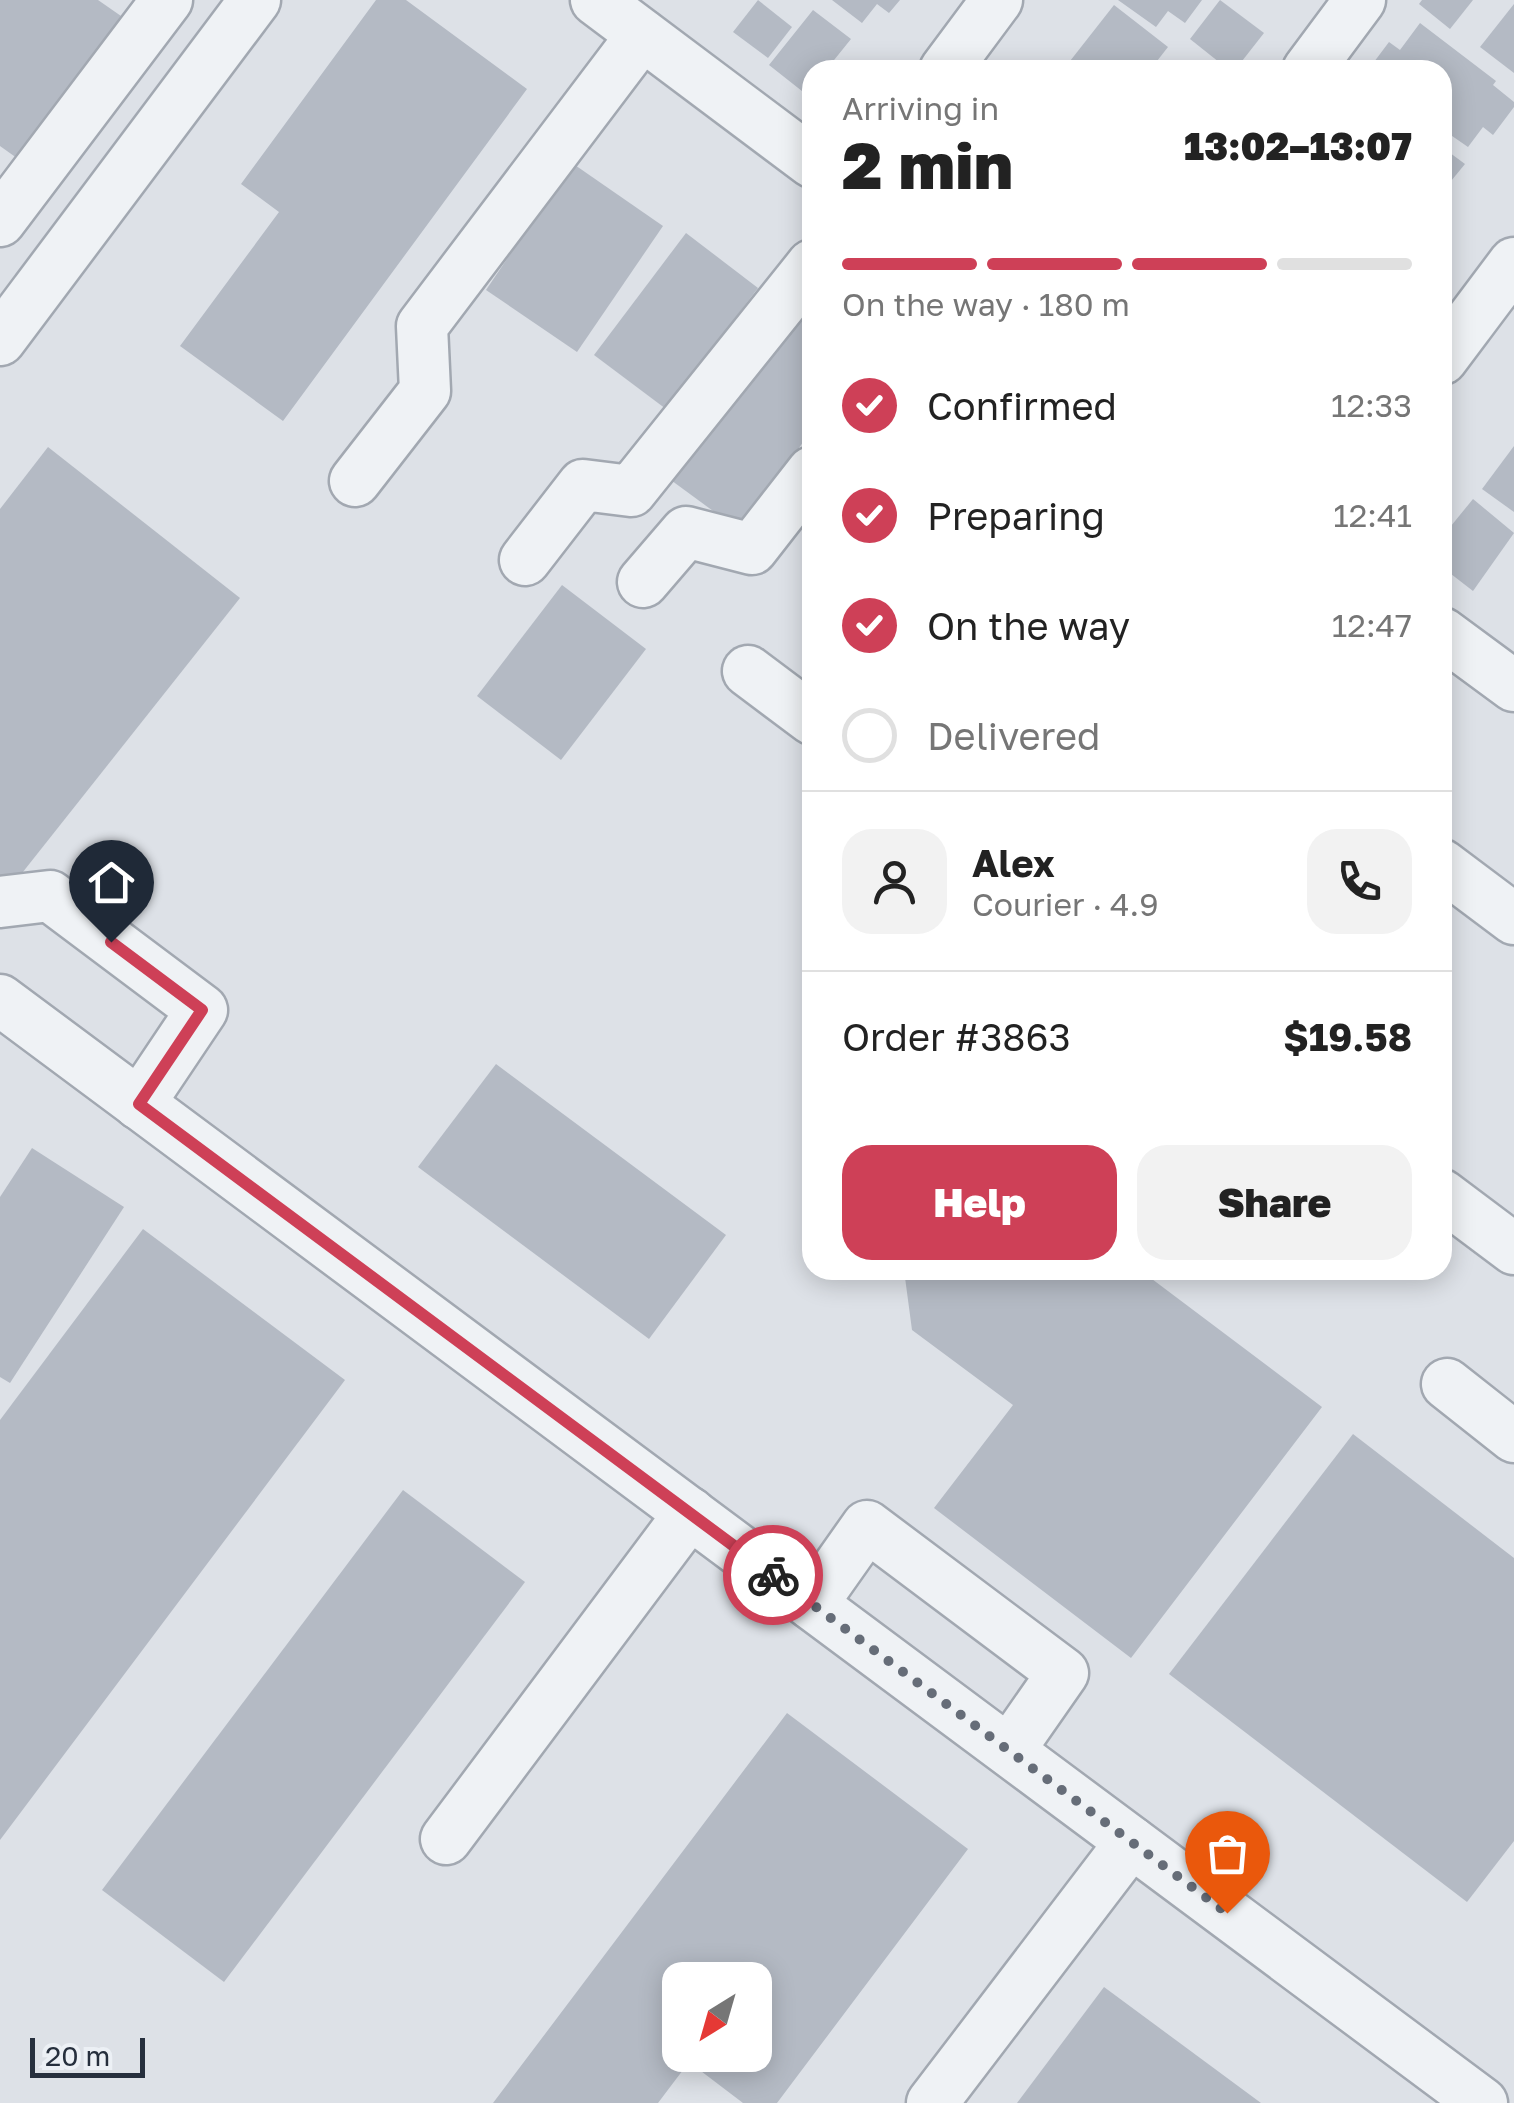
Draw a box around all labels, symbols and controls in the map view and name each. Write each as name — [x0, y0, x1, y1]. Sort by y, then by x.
text: Arriving in — [842, 89, 999, 127]
text: 13:02–13:07 — [1184, 123, 1412, 168]
text: 2 min — [842, 125, 1013, 203]
text: On the way · 180 m — [842, 285, 1130, 323]
icon: check — [842, 378, 897, 433]
text: Confirmed — [927, 383, 1117, 428]
text: 12:33 — [1331, 386, 1412, 424]
icon: check — [842, 488, 897, 543]
text: Preparing — [927, 493, 1105, 538]
text: 12:41 — [1333, 496, 1412, 534]
icon: check — [842, 598, 897, 653]
text: On the way — [927, 603, 1130, 648]
text: 12:47 — [1332, 606, 1412, 644]
text: Delivered — [927, 713, 1100, 758]
button: person — [842, 829, 947, 934]
button: phone — [1307, 829, 1412, 934]
pin — [69, 840, 154, 943]
text: Alex — [972, 840, 1055, 885]
icon: home — [84, 855, 139, 910]
text: Courier · 4.9 — [972, 885, 1159, 923]
text: Order #3863 — [842, 1014, 1071, 1059]
text: $19.58 — [1283, 1014, 1412, 1059]
button: Help — [842, 1145, 1117, 1260]
button: Share — [1137, 1145, 1412, 1260]
courier — [723, 1525, 823, 1625]
icon: bike — [746, 1548, 801, 1603]
pin — [1185, 1811, 1270, 1914]
icon: bag — [1200, 1826, 1255, 1881]
north arrow — [662, 1962, 772, 2072]
map controls — [662, 1962, 772, 2072]
scale bar — [30, 2033, 145, 2078]
text: 20 m — [45, 2039, 110, 2072]

